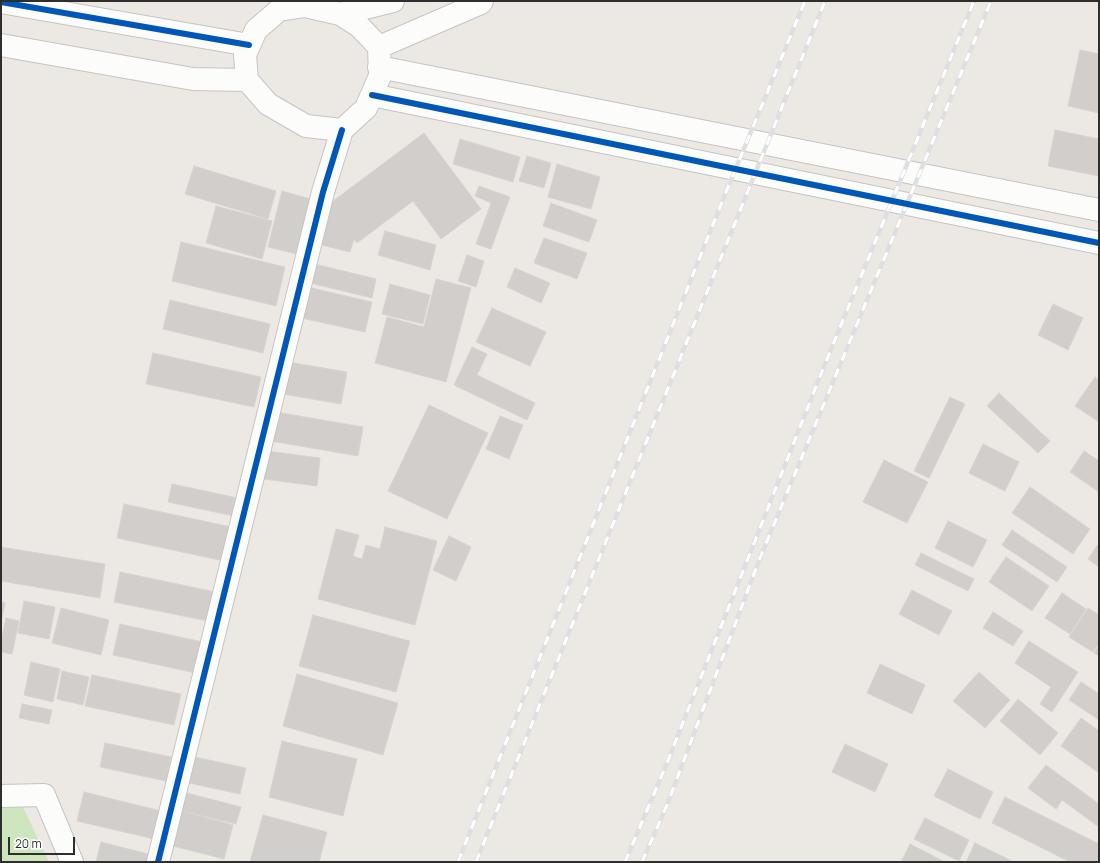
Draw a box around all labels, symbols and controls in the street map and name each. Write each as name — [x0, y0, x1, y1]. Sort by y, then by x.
scale bar — [10, 829, 77, 855]
text: 20 m — [15, 835, 42, 852]

